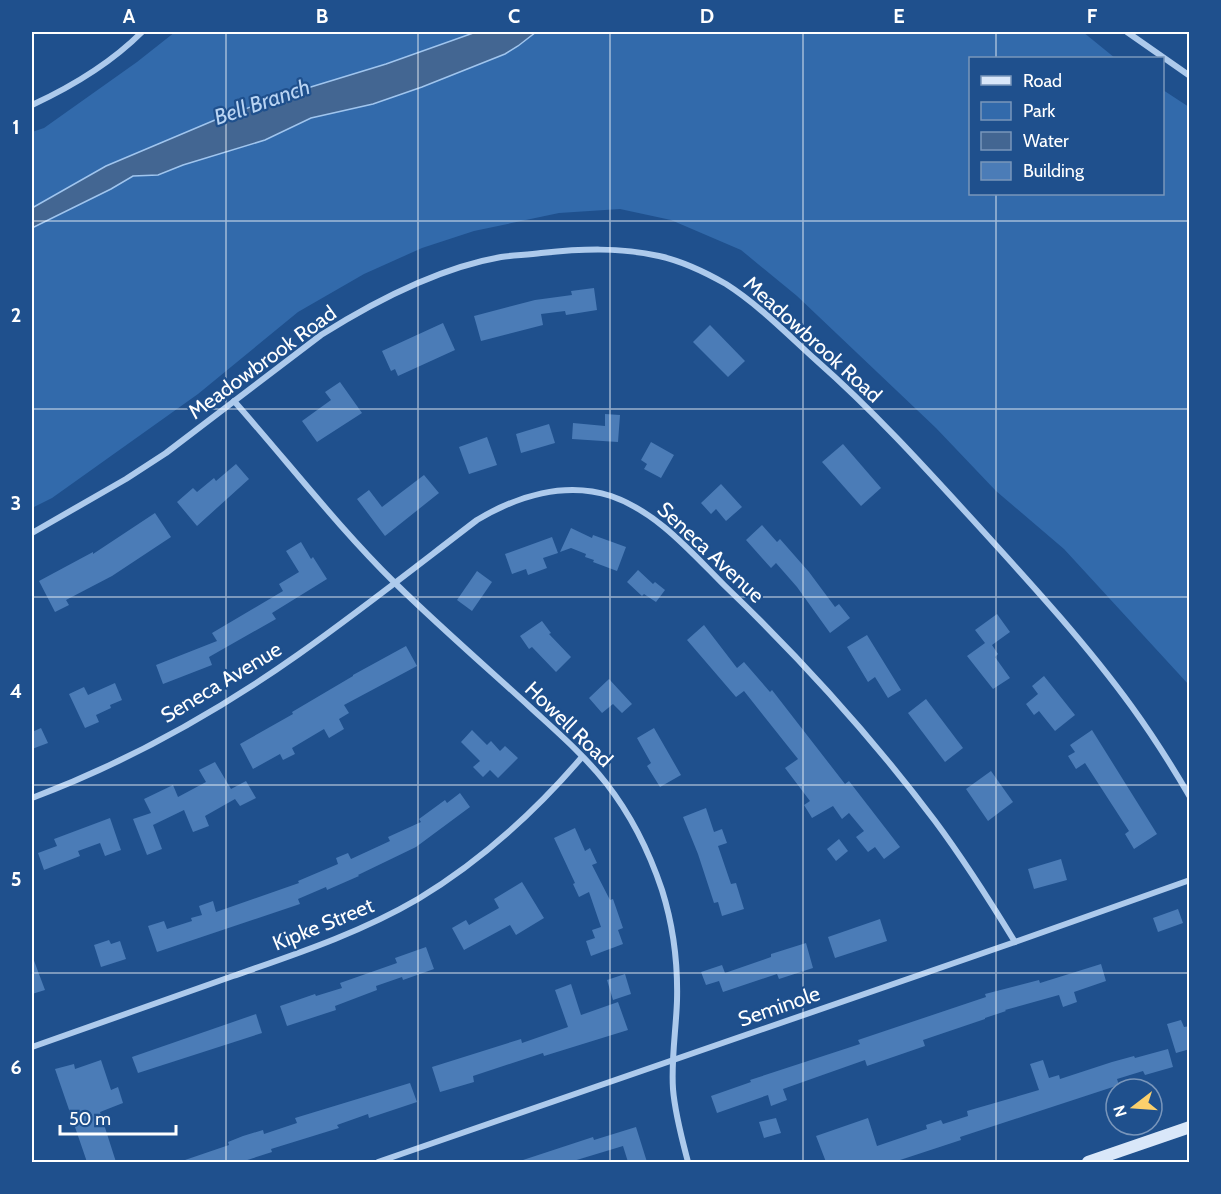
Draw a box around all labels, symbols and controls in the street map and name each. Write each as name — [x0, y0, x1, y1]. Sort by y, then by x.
text: A — [123, 4, 136, 28]
text: B — [316, 4, 328, 28]
text: C — [508, 4, 520, 28]
text: D — [700, 4, 714, 28]
text: E — [893, 4, 905, 28]
text: F — [1087, 4, 1098, 28]
legend — [969, 57, 1164, 195]
text: Road — [1023, 70, 1062, 92]
water label: Bell Branch — [210, 73, 314, 131]
text: Park — [1023, 100, 1056, 122]
text: 1 — [12, 115, 20, 139]
text: Water — [1023, 130, 1069, 152]
text: Building — [1023, 160, 1085, 182]
street label: Meadowbrook Road — [739, 271, 887, 407]
street label: Meadowbrook Road — [183, 300, 341, 424]
text: 2 — [11, 303, 21, 327]
text: 3 — [11, 491, 21, 515]
street label: Seneca Avenue — [653, 496, 770, 608]
street label: Seneca Avenue — [156, 636, 286, 728]
street label: Howell Road — [520, 676, 618, 772]
text: 4 — [10, 679, 22, 703]
text: 5 — [11, 867, 21, 891]
street label: Kipke Street — [269, 892, 377, 956]
street label: Seminole — [735, 980, 823, 1032]
text: 6 — [10, 1055, 22, 1079]
north arrow — [1104, 1077, 1164, 1137]
scale bar — [60, 1098, 176, 1136]
text: N — [1109, 1103, 1131, 1119]
text: 50 m — [69, 1108, 111, 1130]

